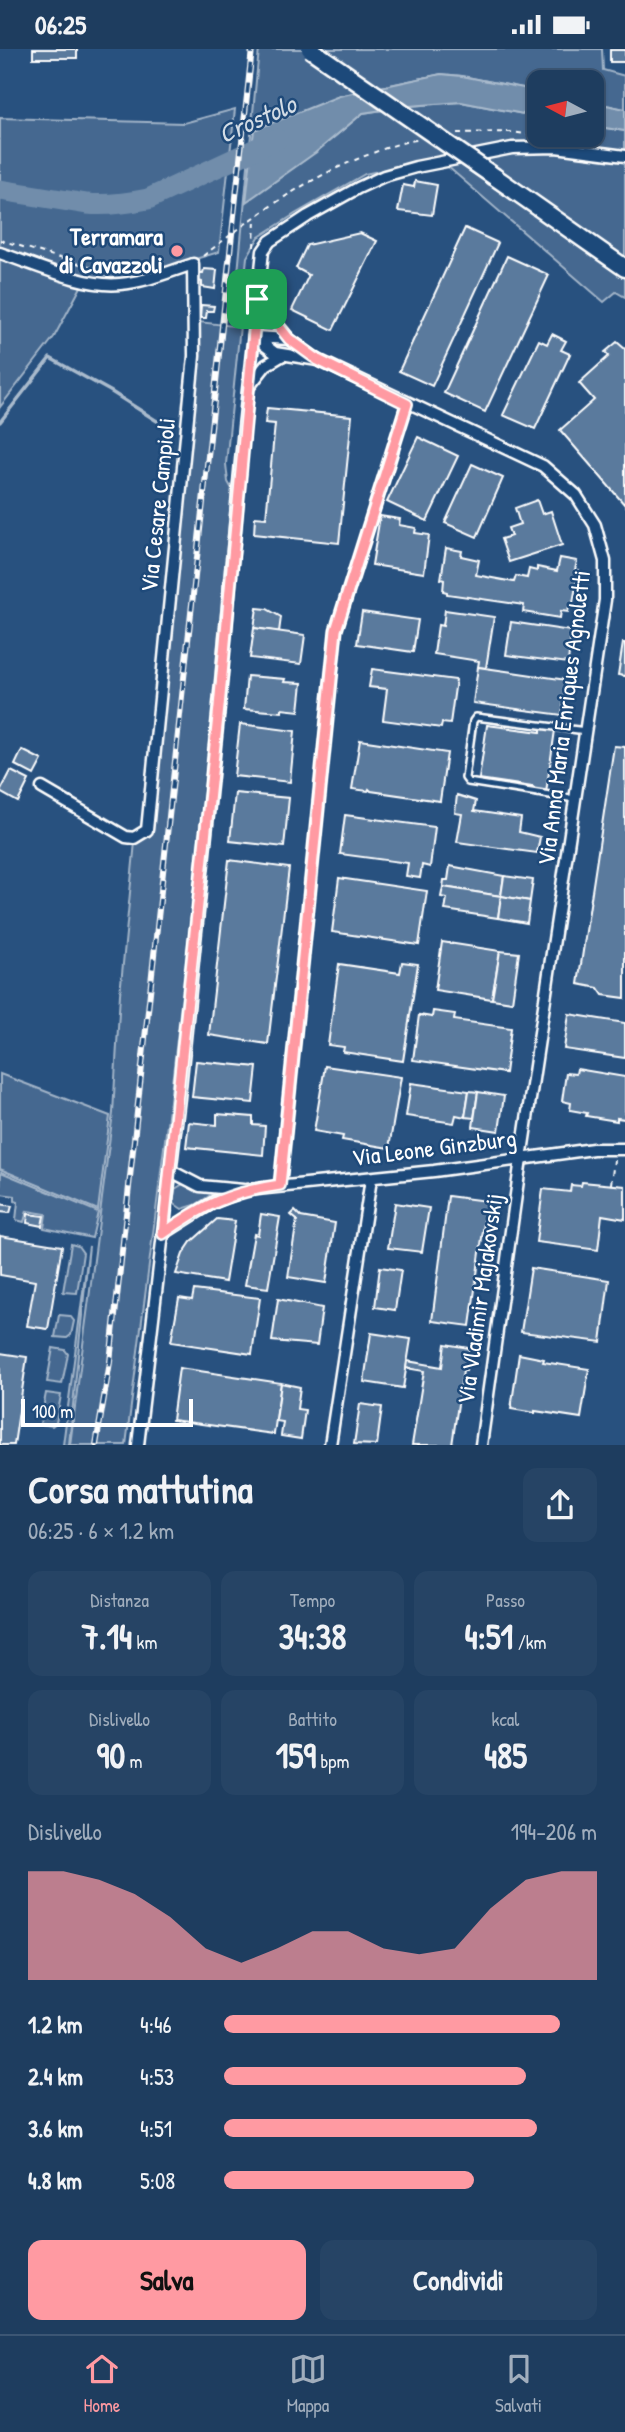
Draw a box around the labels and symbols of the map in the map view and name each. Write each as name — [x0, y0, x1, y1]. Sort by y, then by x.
north arrow — [527, 70, 604, 147]
water label: Crostolo — [212, 85, 303, 151]
place label: Terramara di Cavazzoli — [59, 220, 164, 280]
marker: Terramara di Cavazzoli — [169, 243, 185, 259]
pin — [227, 269, 287, 329]
street label: Via Cesare Campioli — [132, 416, 182, 594]
street label: Via Anna Maria Enriques Agnoletti — [529, 568, 597, 867]
street label: Via Leone Ginzburg — [350, 1121, 518, 1173]
street label: Via Vladimir Majakovskij — [448, 1191, 510, 1406]
scale bar — [21, 1396, 192, 1428]

